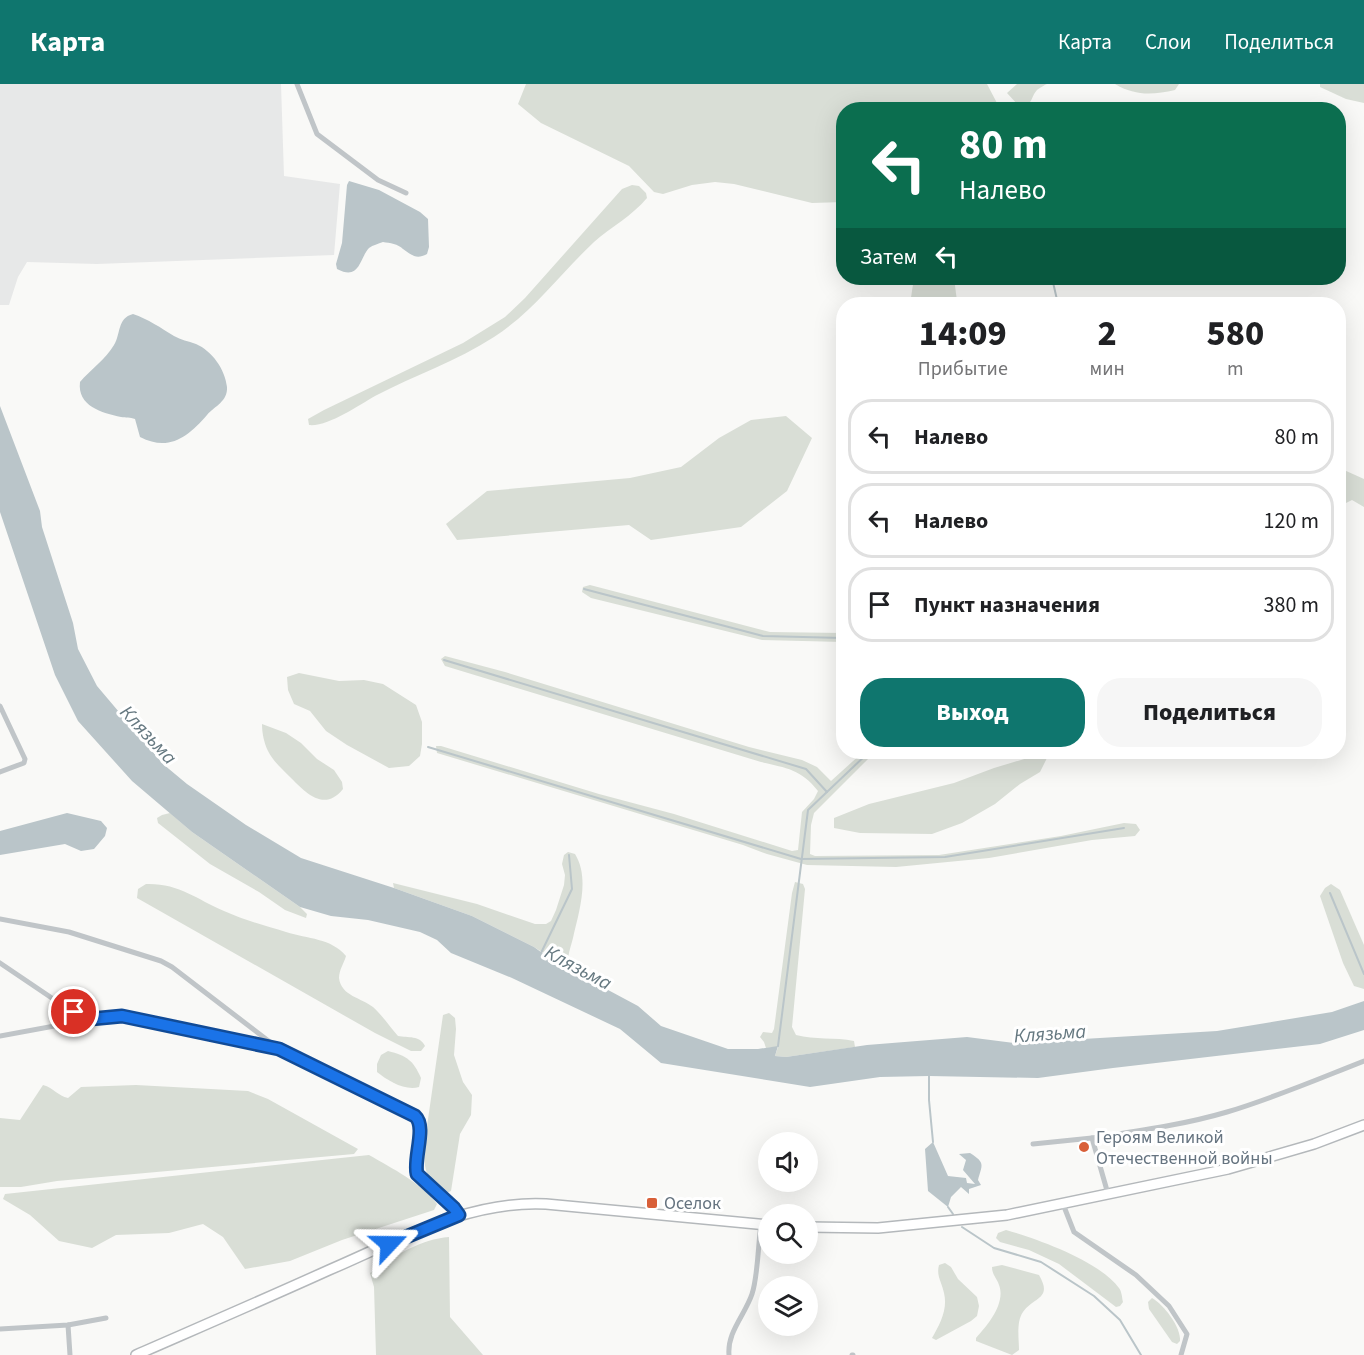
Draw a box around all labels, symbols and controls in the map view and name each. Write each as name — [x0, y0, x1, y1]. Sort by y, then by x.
text: Карта — [30, 22, 105, 62]
text: Карта — [1058, 27, 1112, 57]
text: Слои — [1145, 27, 1191, 57]
text: Поделиться — [1224, 27, 1334, 57]
text: 80 m — [959, 115, 1048, 175]
icon: left — [860, 126, 938, 204]
text: Налево — [959, 171, 1046, 210]
icon: left — [930, 240, 963, 273]
text: Затем — [860, 241, 918, 273]
text: 14:09 — [919, 308, 1007, 359]
text: 2 — [1098, 308, 1117, 359]
text: 580 — [1207, 308, 1264, 359]
text: Прибытие — [918, 355, 1008, 383]
text: мин — [1090, 355, 1125, 383]
text: m — [1227, 355, 1244, 383]
icon: left — [863, 420, 896, 453]
text: Налево — [914, 421, 988, 453]
text: 80 m — [1274, 421, 1319, 453]
icon: left — [863, 504, 896, 537]
text: Налево — [914, 505, 988, 537]
text: 120 m — [1264, 505, 1319, 537]
icon: arrive — [863, 588, 896, 621]
text: Пункт назначения — [914, 589, 1100, 621]
text: 380 m — [1264, 589, 1319, 621]
button: Выход — [860, 678, 1085, 747]
button: Поделиться — [1097, 678, 1322, 747]
water label: Клязьма — [113, 699, 183, 771]
water label: Клязьма — [539, 939, 617, 997]
pin — [48, 986, 99, 1037]
icon: arrive — [57, 995, 90, 1028]
water label: Клязьма — [1013, 1017, 1087, 1050]
place label: Героям Великой Отечественной войны — [1096, 1125, 1273, 1171]
map controls — [758, 1132, 818, 1336]
button: sound — [758, 1132, 818, 1192]
marker: Героям Великой Отечественной войны — [1077, 1140, 1091, 1154]
place label: Оселок — [664, 1191, 721, 1216]
marker: Оселок — [645, 1196, 659, 1210]
button: search — [758, 1204, 818, 1264]
position arrow — [357, 1212, 421, 1276]
button: layers — [758, 1276, 818, 1336]

